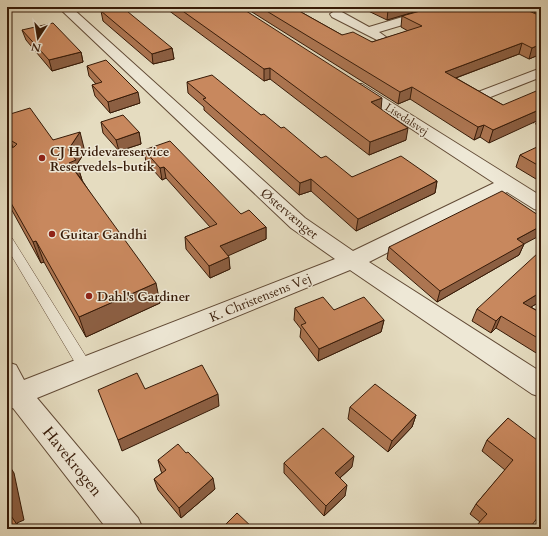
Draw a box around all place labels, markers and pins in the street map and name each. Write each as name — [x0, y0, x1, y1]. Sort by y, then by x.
place label: CJ Hvidevareservice Reservedels-butik — [50, 143, 169, 176]
marker: CJ Hvidevareservice Reservedels-butik — [37, 153, 47, 163]
place label: Guitar Gandhi — [60, 226, 147, 244]
marker: Guitar Gandhi — [47, 229, 57, 239]
place label: Dahl's Gardiner — [97, 288, 191, 306]
marker: Dahl's Gardiner — [84, 291, 94, 301]

